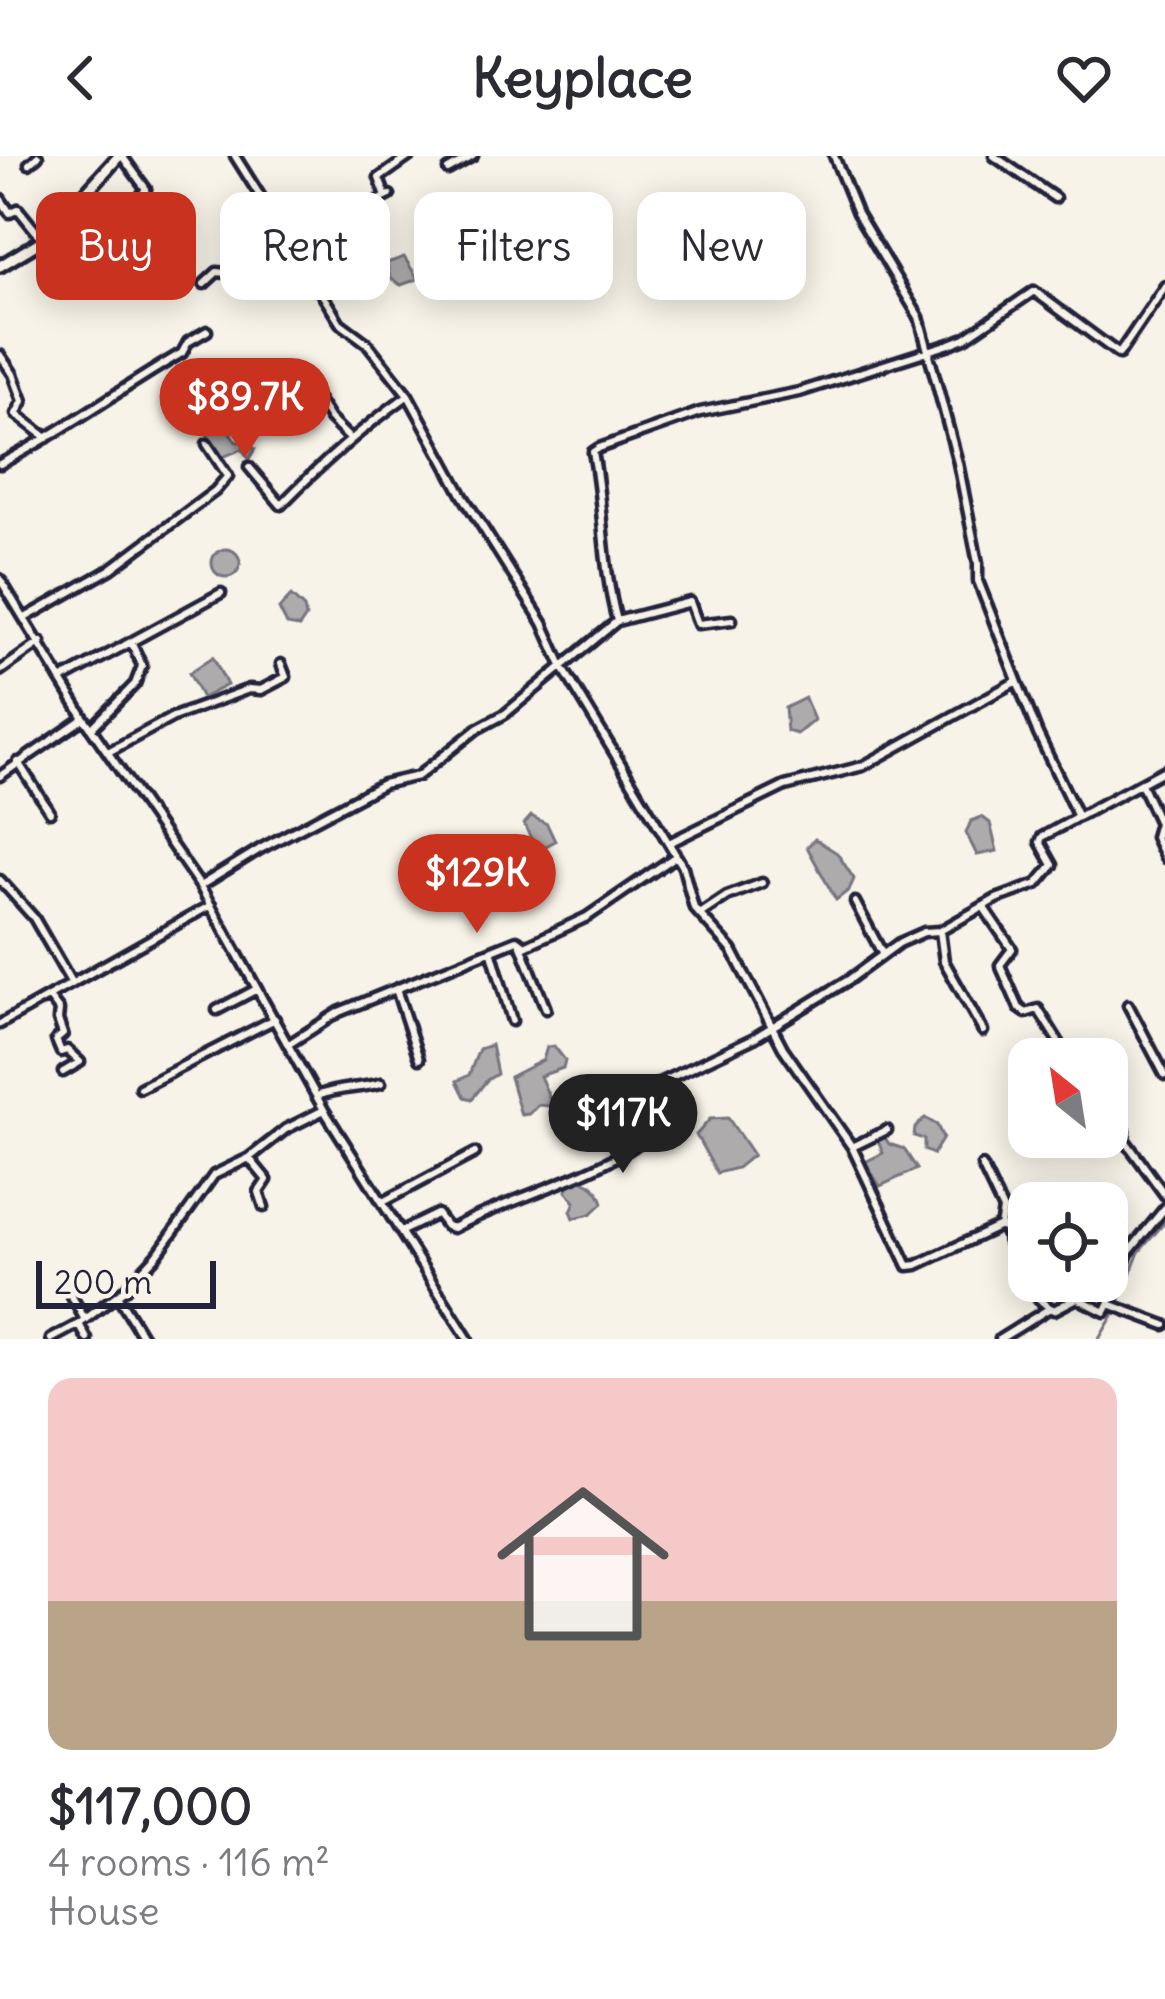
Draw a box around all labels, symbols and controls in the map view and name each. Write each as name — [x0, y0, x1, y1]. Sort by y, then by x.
text: Keyplace — [472, 44, 693, 112]
icon: back — [48, 45, 114, 111]
icon: heart — [1051, 45, 1117, 111]
chip: Buy — [36, 192, 196, 300]
chip: Rent — [220, 192, 390, 300]
chip: Filters — [414, 192, 613, 300]
chip: New — [637, 192, 806, 300]
pin: $89.7K — [147, 358, 343, 460]
text: $89.7K — [187, 372, 303, 421]
pin: $129K — [393, 834, 561, 936]
text: $129K — [425, 848, 529, 897]
north arrow — [1008, 1038, 1128, 1158]
map controls — [1008, 1038, 1128, 1302]
pin: $117K — [539, 1074, 707, 1176]
text: $117K — [575, 1088, 671, 1137]
button: locate — [1008, 1182, 1128, 1302]
scale bar — [36, 1255, 216, 1308]
text: 200 m — [54, 1261, 152, 1303]
icon: home — [475, 1456, 691, 1672]
text: $117,000 — [48, 1774, 252, 1838]
text: 4 rooms · 116 m² — [48, 1838, 330, 1887]
text: House — [48, 1887, 159, 1936]

